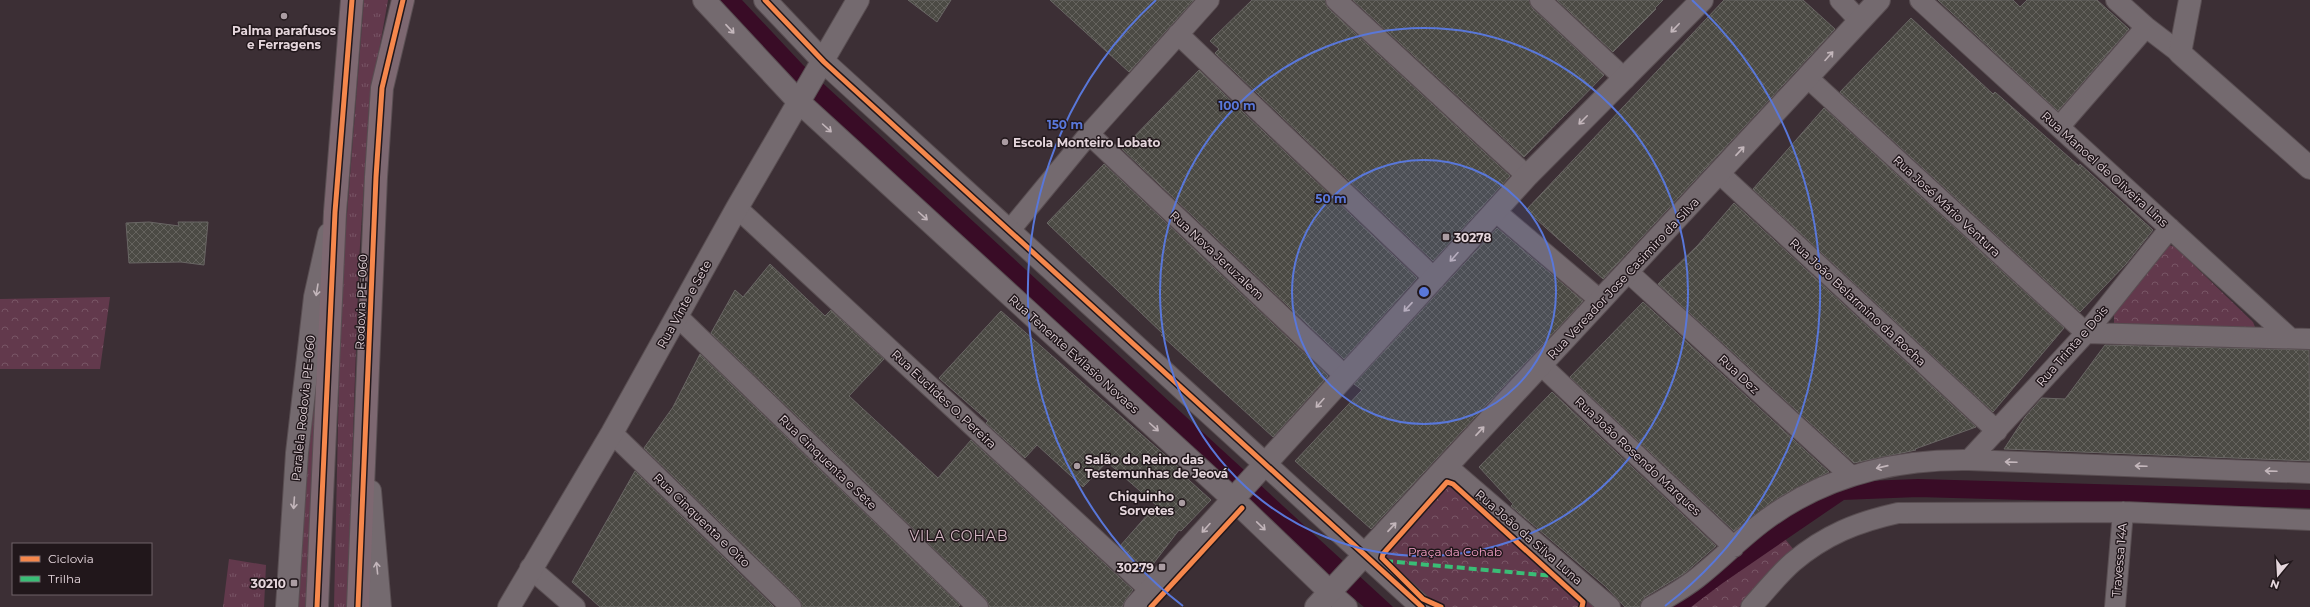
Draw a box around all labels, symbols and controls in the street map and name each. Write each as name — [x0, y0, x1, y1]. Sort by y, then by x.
marker: Palma parafusos e Ferragens — [279, 11, 289, 21]
place label: Palma parafusos e Ferragens — [232, 23, 337, 52]
one-way arrow — [726, 23, 735, 34]
one-way arrow — [1670, 23, 1680, 33]
one-way arrow — [1824, 51, 1833, 61]
text: 100 m — [1219, 98, 1255, 113]
street label: Rua Manoel de Oliveira Lins — [2039, 108, 2172, 230]
one-way arrow — [1578, 116, 1588, 125]
text: 150 m — [1047, 117, 1083, 132]
one-way arrow — [822, 124, 833, 133]
place label: Escola Monteiro Lobato — [1013, 135, 1160, 150]
marker: Escola Monteiro Lobato — [1000, 137, 1010, 147]
one-way arrow — [1735, 146, 1745, 156]
street label: Rua José Mário Ventura — [1890, 152, 2004, 260]
text: 50 m — [1315, 191, 1347, 206]
street label: Rua Vereador Jose Casimiro da Silva — [1544, 194, 1702, 362]
street label: Rua Nova Jeruzalem — [1167, 208, 1267, 302]
one-way arrow — [918, 211, 928, 221]
place label: 30278 — [1453, 230, 1492, 245]
marker: 30278 — [1441, 232, 1451, 242]
street label: Rua João Belarmino da Rocha — [1787, 235, 1929, 369]
one-way arrow — [1450, 252, 1459, 262]
street label: Rodovia PE-060 — [352, 254, 370, 350]
street label: Rua Vinte e Sete — [654, 257, 714, 351]
one-way arrow — [312, 283, 320, 296]
centre of rings — [1417, 285, 1431, 299]
street label: Rua Tenente Evilasio Novaes — [1006, 291, 1142, 417]
one-way arrow — [1404, 302, 1413, 313]
street label: Rua Trinta e Dois — [2033, 303, 2111, 389]
street label: Paralela Rodovia PE-060 — [288, 334, 318, 482]
street label: Rua Euclides O. Pereira — [888, 346, 1000, 452]
street label: Rua Dez — [1716, 351, 1762, 397]
street label: Rua João Rosendo Marques — [1572, 394, 1704, 519]
one-way arrow — [1316, 398, 1325, 408]
street label: Rua Cinquenta e Sete — [776, 411, 880, 513]
one-way arrow — [1148, 422, 1159, 431]
one-way arrow — [1476, 426, 1485, 437]
place label: Salão do Reino das Testemunhas de Jeová — [1085, 452, 1228, 481]
one-way arrow — [2005, 458, 2018, 465]
marker: Salão do Reino das Testemunhas de Jeová — [1072, 461, 1082, 471]
one-way arrow — [2135, 463, 2148, 470]
one-way arrow — [1876, 464, 1889, 472]
one-way arrow — [2265, 468, 2278, 475]
street label: Rua Cinquenta e Oito — [650, 470, 754, 570]
street label: Rua João da Silva Luna — [1472, 486, 1586, 588]
place label: Chiquinho Sorvetes — [1109, 489, 1175, 518]
one-way arrow — [290, 496, 297, 509]
marker: Chiquinho Sorvetes — [1177, 498, 1187, 508]
one-way arrow — [1256, 521, 1266, 531]
one-way arrow — [1387, 522, 1397, 532]
street label: Travessa 14A — [2108, 522, 2130, 598]
one-way arrow — [1202, 523, 1211, 533]
district label: VILA COHAB — [910, 527, 1008, 545]
legend — [12, 543, 152, 595]
park label: Praça da Cohab — [1408, 544, 1502, 559]
text: Ciclovia — [48, 551, 94, 566]
north arrow — [2258, 555, 2298, 595]
place label: 30279 — [1116, 560, 1154, 575]
one-way arrow — [374, 562, 381, 575]
marker: 30279 — [1157, 562, 1167, 572]
text: Trilha — [48, 571, 81, 586]
place label: 30210 — [250, 576, 286, 591]
text: N — [2269, 576, 2281, 593]
marker: 30210 — [289, 578, 299, 588]

